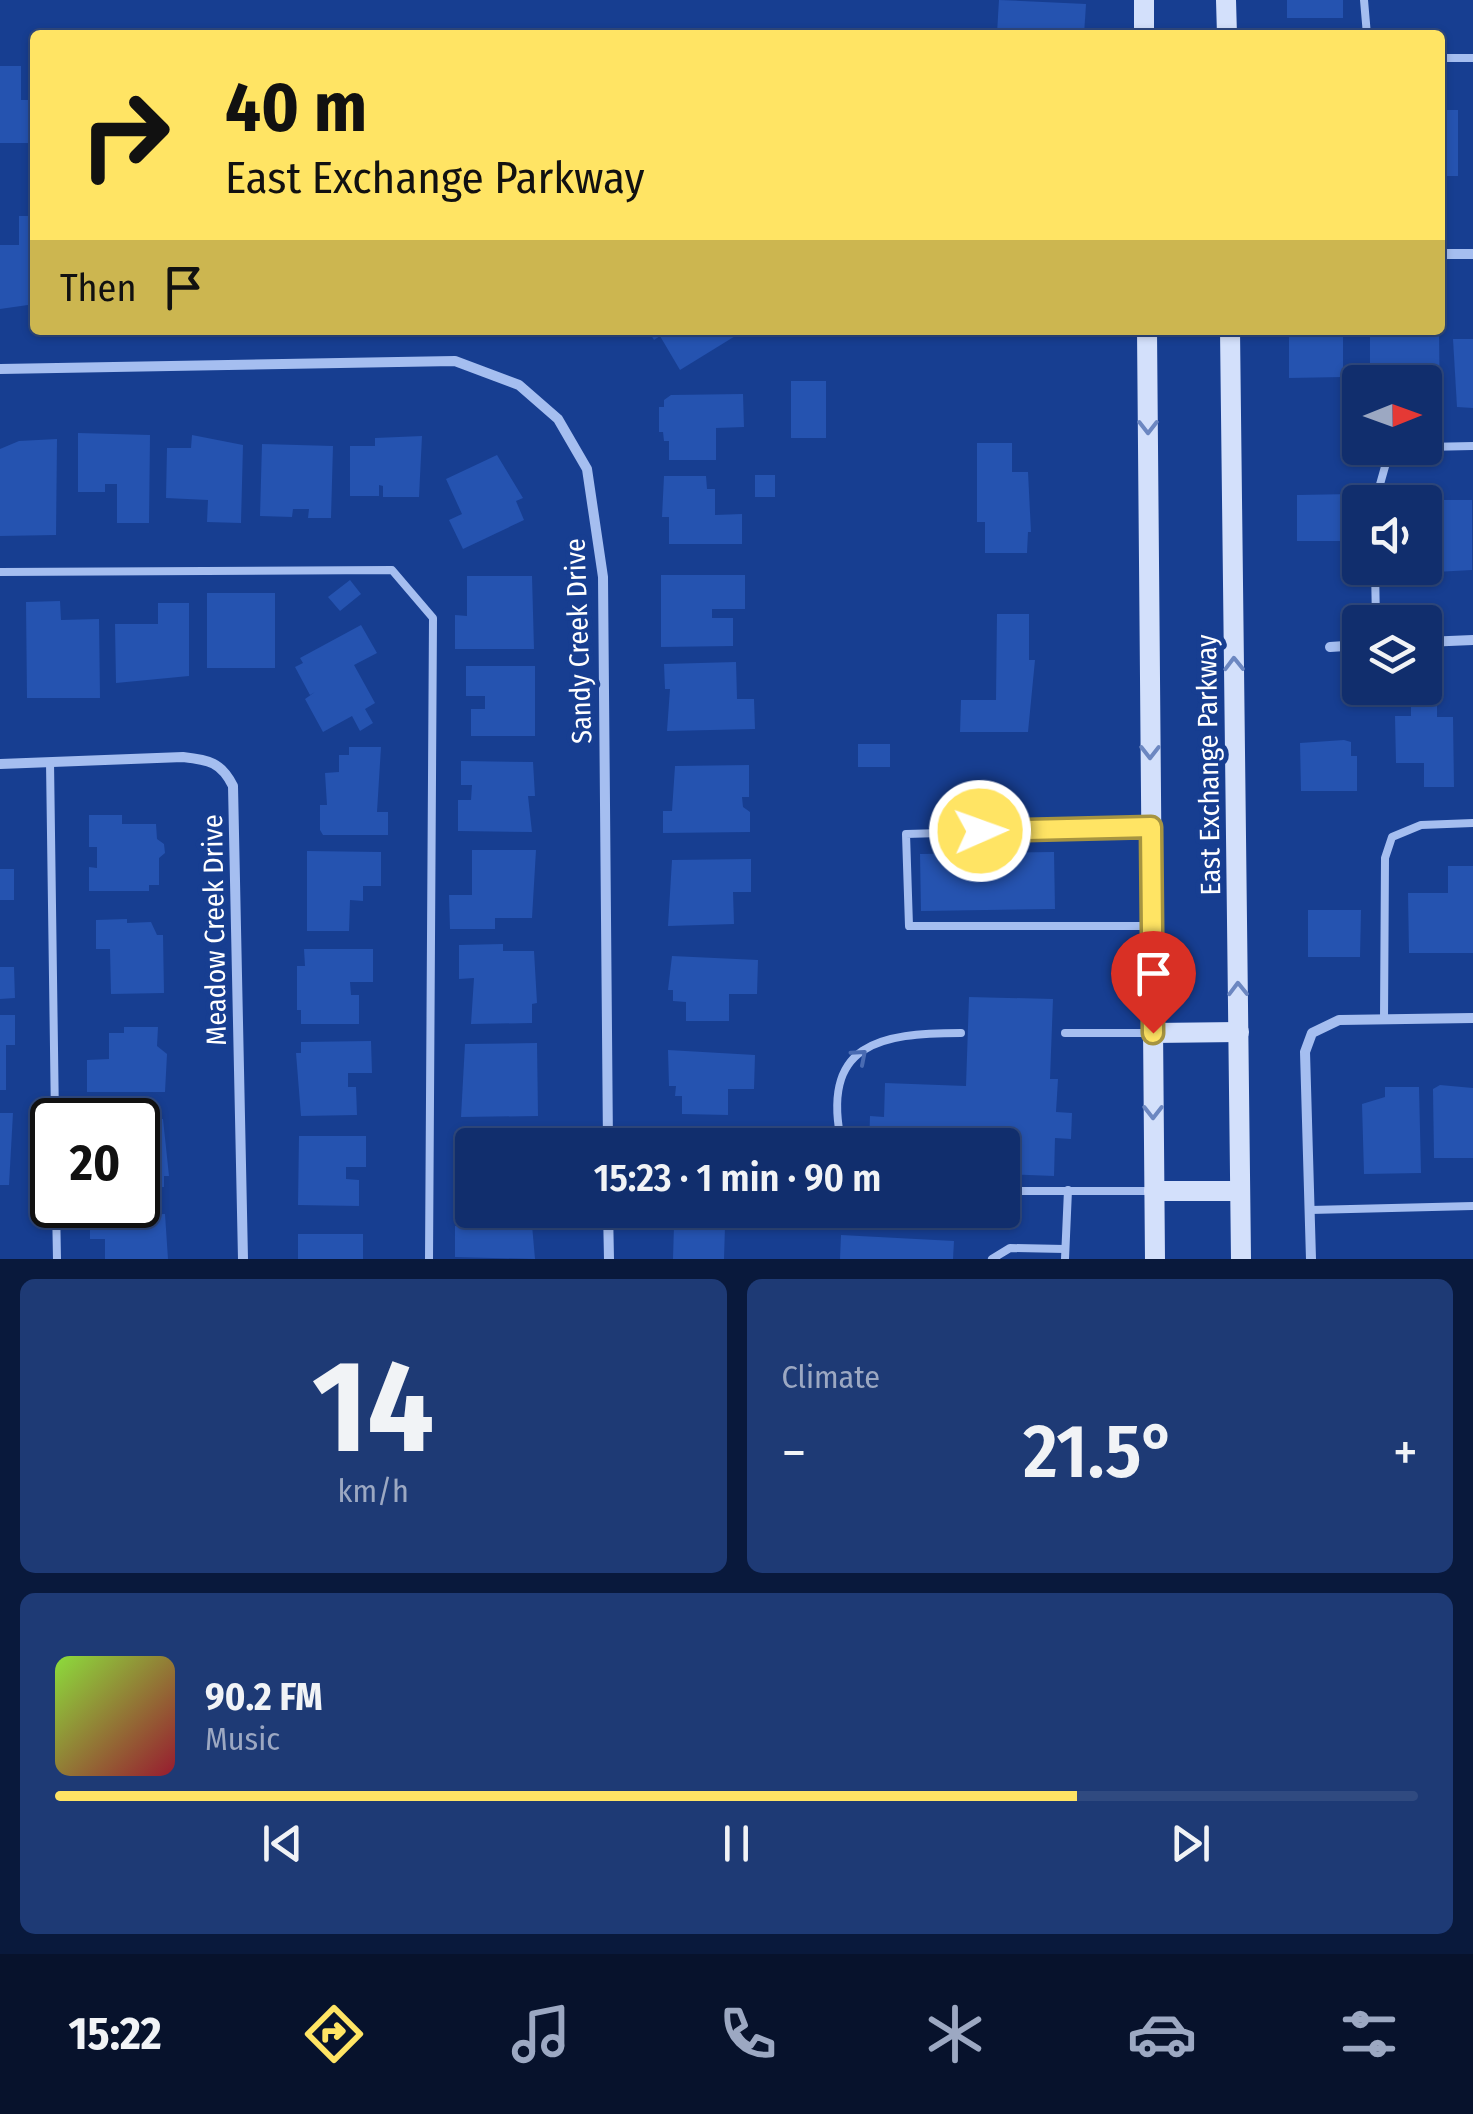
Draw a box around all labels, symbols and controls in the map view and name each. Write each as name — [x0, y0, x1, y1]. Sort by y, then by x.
text: 40 m — [225, 66, 367, 150]
icon: right — [60, 70, 190, 200]
text: East Exchange Parkway — [225, 151, 644, 205]
icon: arrive — [156, 260, 211, 315]
text: Then — [60, 265, 136, 311]
north arrow — [1342, 365, 1442, 465]
map controls — [1342, 365, 1442, 705]
one-way arrow — [1137, 420, 1159, 436]
button: sound — [1342, 485, 1442, 585]
street label: Sandy Creek Drive — [558, 538, 599, 744]
button: layers — [1342, 605, 1442, 705]
street label: East Exchange Parkway — [1190, 634, 1227, 896]
one-way arrow — [1223, 655, 1245, 670]
one-way arrow — [1139, 746, 1161, 761]
position arrow — [928, 779, 1032, 883]
street label: Meadow Creek Drive — [196, 814, 233, 1046]
pin — [1111, 931, 1196, 1034]
icon: arrive — [1126, 946, 1181, 1001]
one-way arrow — [1227, 980, 1249, 996]
one-way arrow — [849, 1050, 867, 1068]
speed limit sign: 20 — [30, 1098, 160, 1228]
one-way arrow — [1142, 1106, 1164, 1121]
text: 15:23 · 1 min · 90 m — [594, 1155, 881, 1201]
text: 14 — [312, 1329, 434, 1485]
text: Climate — [782, 1358, 880, 1396]
text: 21.5° — [1023, 1407, 1176, 1497]
text: − — [782, 1420, 806, 1486]
text: + — [1393, 1420, 1418, 1486]
text: km/h — [338, 1472, 409, 1510]
text: 90.2 FM — [205, 1674, 323, 1720]
text: Music — [205, 1720, 280, 1758]
icon: previous — [255, 1816, 310, 1871]
icon: pause — [709, 1816, 764, 1871]
icon: next — [1163, 1816, 1218, 1871]
icon: directions — [299, 1999, 369, 2069]
icon: music — [506, 1999, 576, 2069]
icon: phone — [713, 1999, 783, 2069]
icon: climate — [920, 1999, 990, 2069]
icon: car — [1127, 1999, 1197, 2069]
icon: filters — [1334, 1999, 1404, 2069]
text: 15:22 — [69, 2007, 162, 2061]

